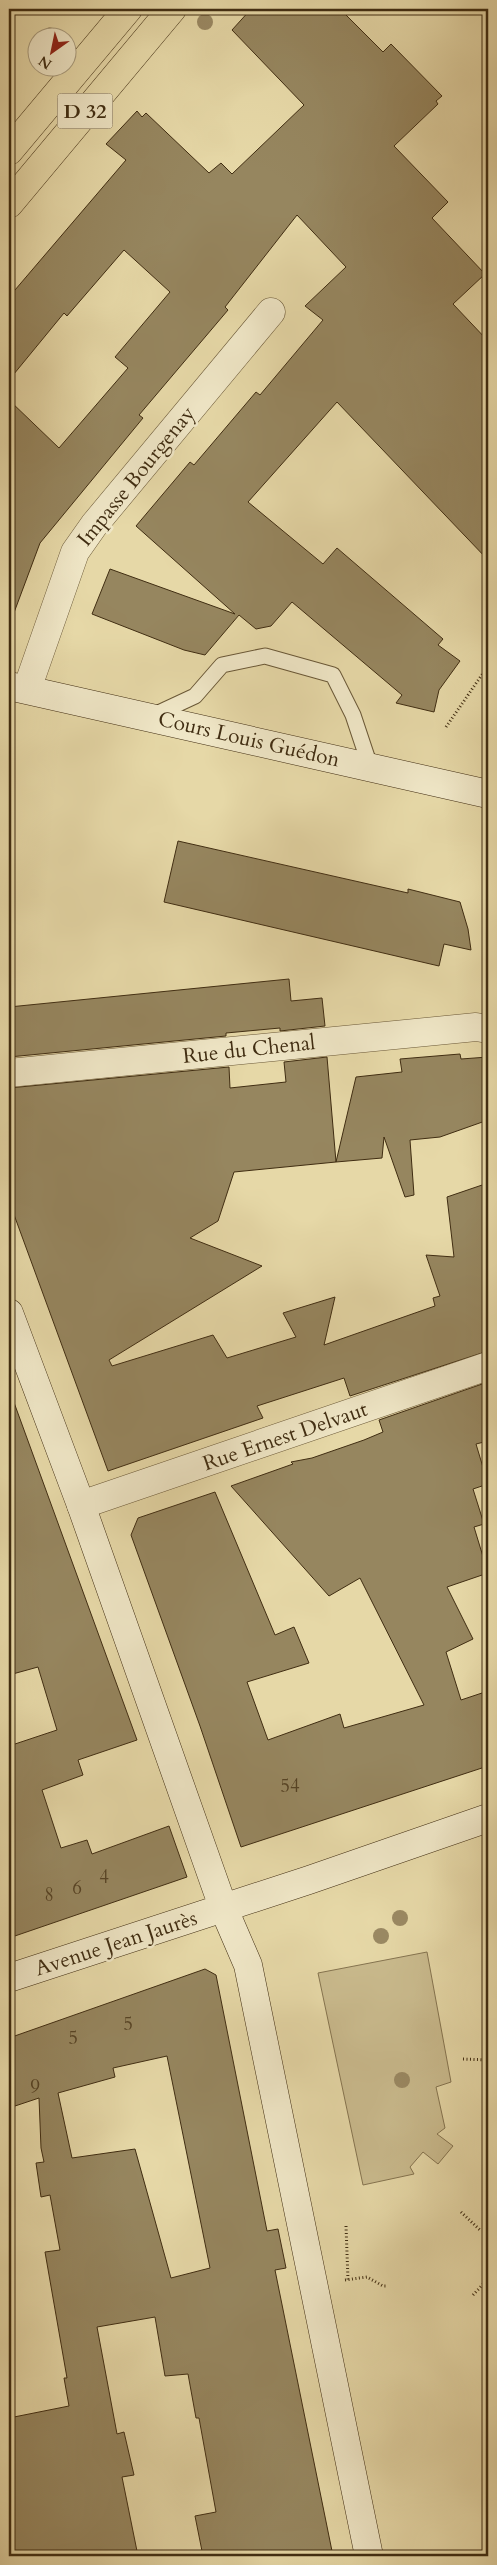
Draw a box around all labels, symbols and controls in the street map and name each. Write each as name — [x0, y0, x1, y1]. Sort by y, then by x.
north arrow — [28, 28, 78, 78]
text: N — [35, 51, 55, 74]
road number: D 32 — [58, 94, 112, 128]
street label: Impasse Bourgenay — [71, 400, 202, 553]
street label: Cours Louis Guédon — [155, 704, 343, 774]
street label: Rue du Chenal — [181, 1028, 317, 1071]
street label: Rue Ernest Delvaut — [199, 1395, 372, 1478]
house number: 54 — [280, 1773, 300, 1799]
house number: 4 — [99, 1864, 109, 1890]
house number: 6 — [72, 1875, 82, 1901]
house number: 8 — [44, 1882, 54, 1908]
street label: Avenue Jean Jaurès — [31, 1904, 201, 1983]
house number: 5 — [123, 2011, 133, 2037]
house number: 5 — [68, 2025, 78, 2051]
house number: 9 — [30, 2074, 40, 2100]

